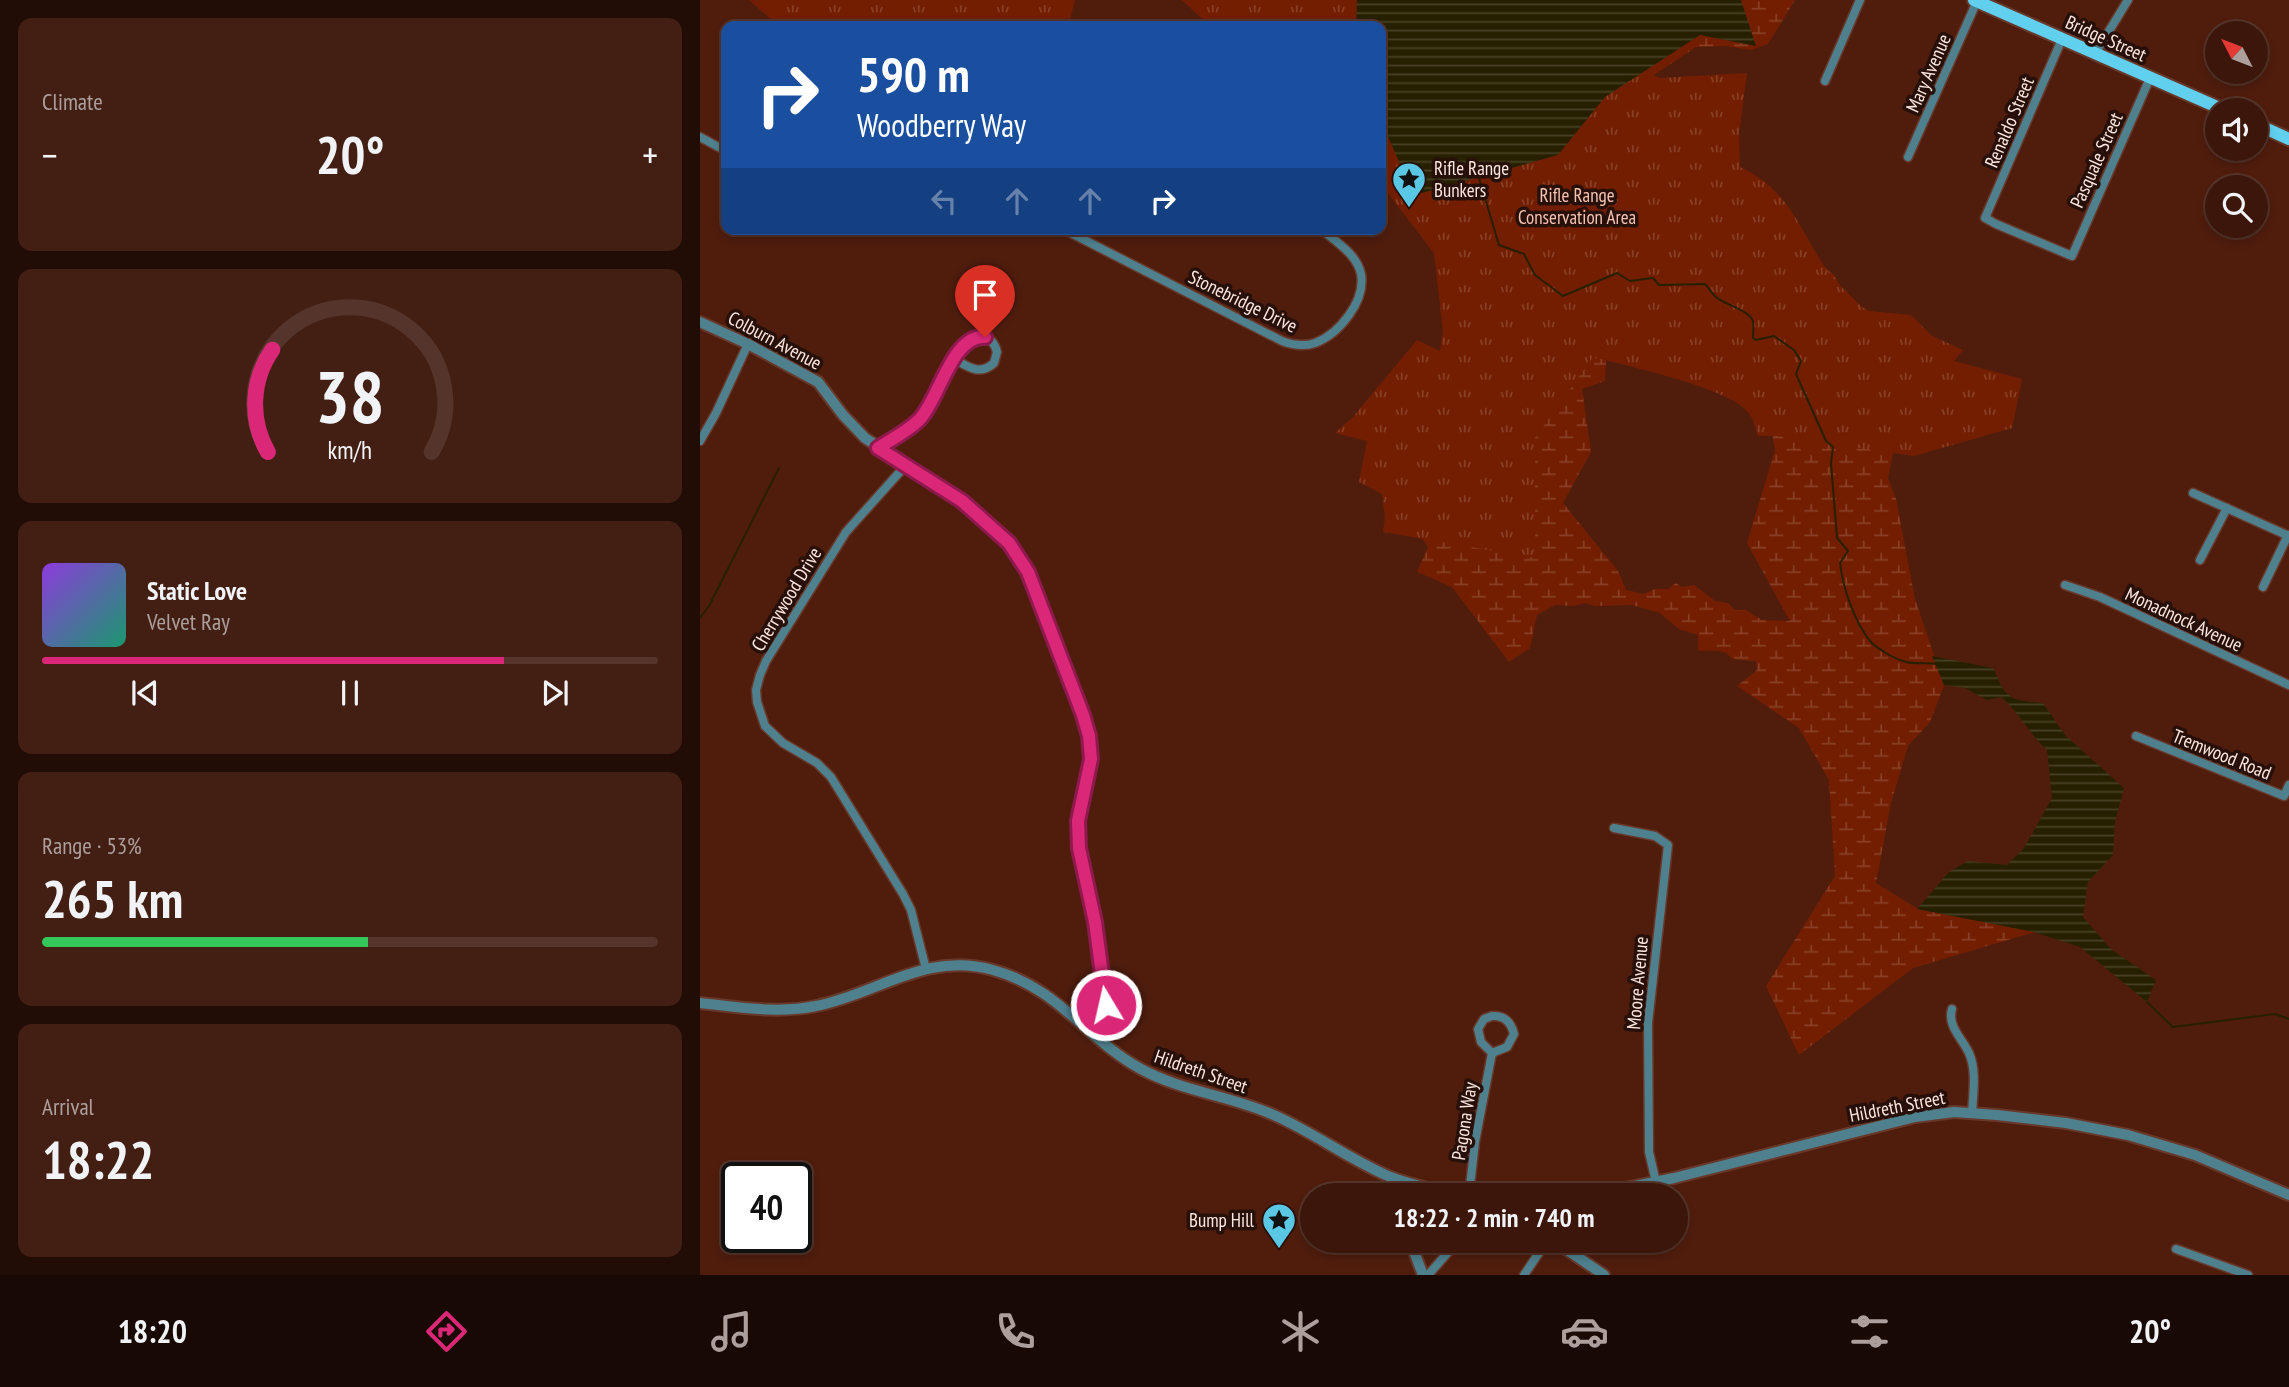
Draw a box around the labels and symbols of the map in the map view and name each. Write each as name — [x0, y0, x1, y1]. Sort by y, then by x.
street label: Bridge Street — [2062, 10, 2151, 67]
north arrow — [2205, 21, 2268, 84]
street label: Mary Avenue — [1900, 30, 1956, 116]
street label: Renaldo Street — [1979, 72, 2039, 171]
street label: Pasquale Street — [2064, 108, 2128, 211]
place label: Rifle Range Bunkers — [1434, 156, 1509, 202]
place icon: Rifle Range Bunkers — [1390, 160, 1428, 209]
park label: Rifle Range Conservation Area — [1518, 183, 1636, 229]
street label: Stonebridge Drive — [1185, 264, 1301, 338]
pin — [955, 265, 1015, 337]
street label: Colburn Avenue — [724, 305, 826, 375]
street label: Cherrywood Drive — [746, 543, 826, 655]
street label: Monadnock Avenue — [2122, 581, 2246, 657]
street label: Tremwood Road — [2169, 723, 2275, 785]
street label: Moore Avenue — [1621, 935, 1653, 1030]
position arrow — [1069, 968, 1143, 1042]
street label: Hildreth Street — [1151, 1044, 1251, 1098]
street label: Pagona Way — [1446, 1079, 1482, 1162]
street label: Hildreth Street — [1847, 1085, 1948, 1127]
speed limit sign: 40 — [721, 1162, 812, 1253]
place icon: Bump Hill — [1260, 1201, 1298, 1250]
place label: Bump Hill — [1189, 1208, 1255, 1232]

